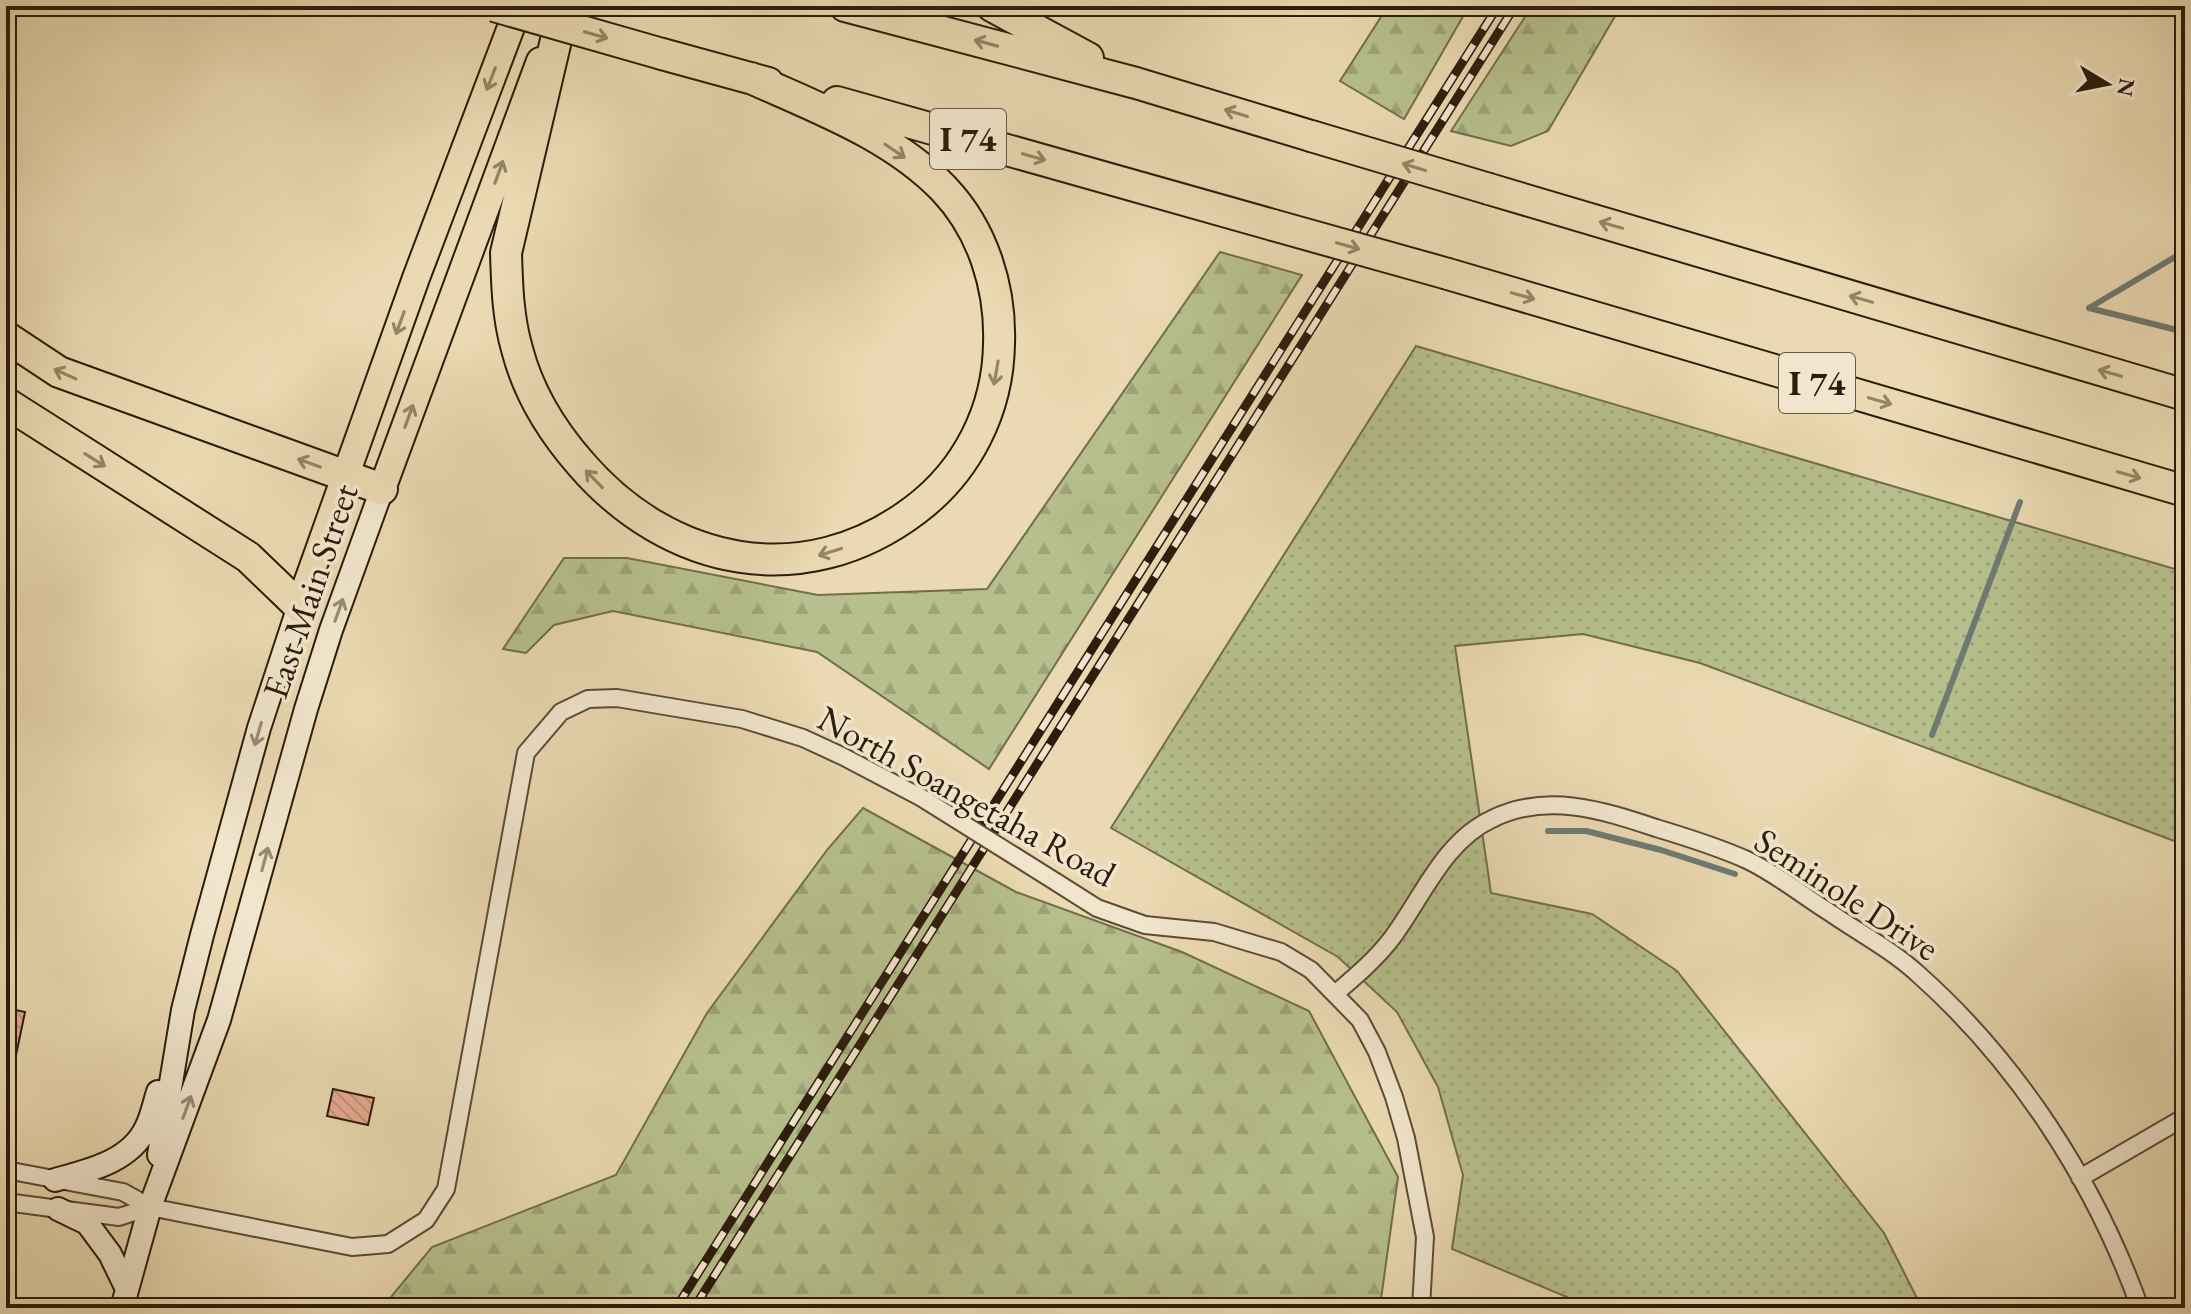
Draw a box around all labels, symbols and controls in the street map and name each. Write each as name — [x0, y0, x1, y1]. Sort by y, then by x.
one-way arrow — [582, 28, 608, 43]
one-way arrow — [973, 35, 999, 50]
north arrow — [2067, 44, 2147, 124]
one-way arrow — [483, 66, 498, 91]
text: N — [2110, 76, 2142, 99]
one-way arrow — [1224, 105, 1249, 119]
road number: I 74 — [930, 109, 1006, 169]
one-way arrow — [884, 143, 906, 159]
one-way arrow — [1020, 150, 1046, 165]
one-way arrow — [1402, 159, 1428, 174]
one-way arrow — [493, 160, 507, 185]
one-way arrow — [1599, 217, 1625, 232]
one-way arrow — [1335, 239, 1361, 254]
one-way arrow — [1509, 289, 1535, 304]
one-way arrow — [1848, 291, 1874, 306]
one-way arrow — [392, 310, 406, 334]
road number: I 74 — [1779, 353, 1855, 413]
one-way arrow — [988, 359, 1003, 385]
one-way arrow — [2098, 365, 2124, 380]
one-way arrow — [53, 366, 77, 381]
one-way arrow — [1866, 394, 1892, 409]
one-way arrow — [403, 404, 418, 429]
one-way arrow — [84, 452, 106, 469]
one-way arrow — [297, 455, 322, 470]
one-way arrow — [585, 469, 604, 489]
one-way arrow — [2116, 469, 2141, 483]
street label: East Main Street — [251, 477, 369, 705]
one-way arrow — [818, 546, 843, 561]
one-way arrow — [332, 598, 347, 623]
street label: North Soangetaha Road — [810, 695, 1125, 898]
one-way arrow — [250, 720, 265, 746]
street label: Seminole Drive — [1746, 817, 1948, 971]
one-way arrow — [258, 847, 273, 873]
one-way arrow — [181, 1095, 195, 1120]

